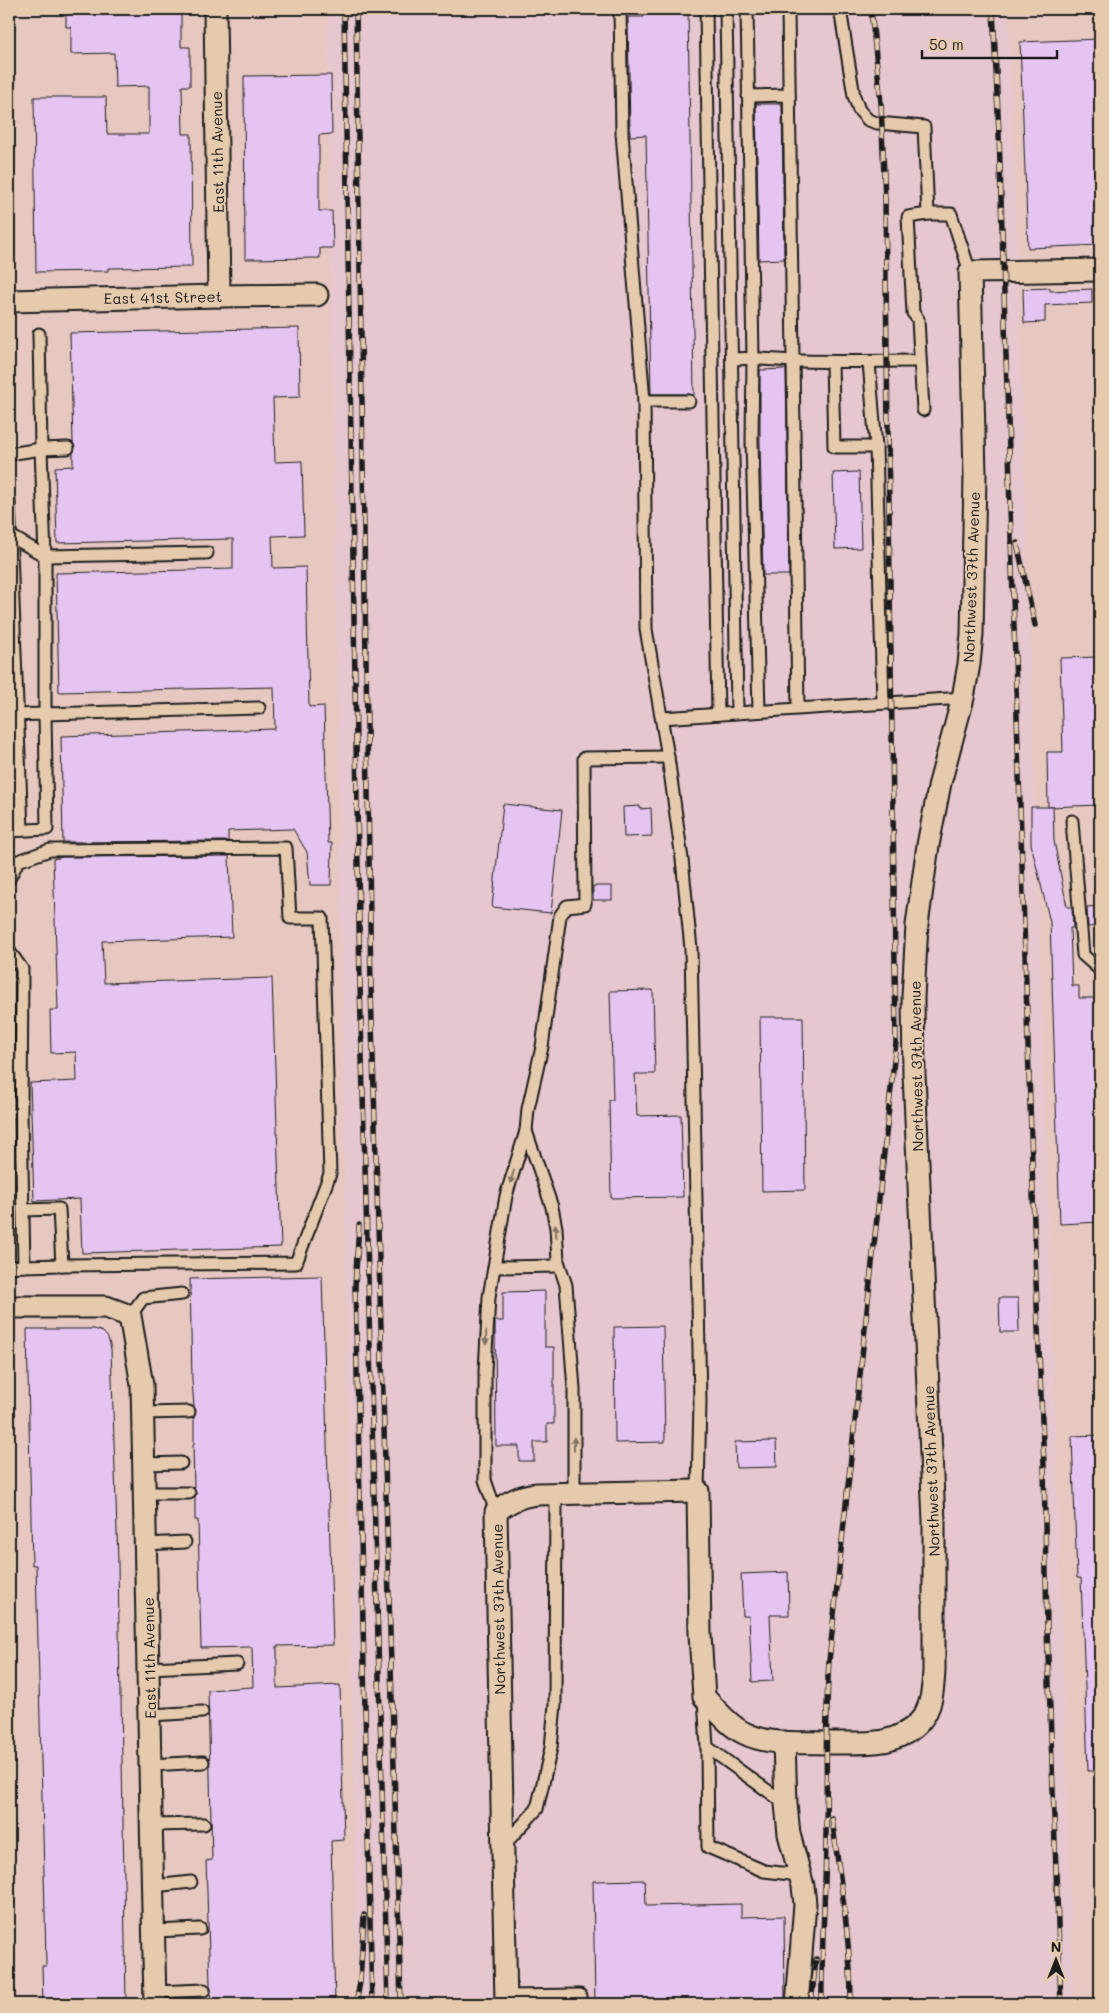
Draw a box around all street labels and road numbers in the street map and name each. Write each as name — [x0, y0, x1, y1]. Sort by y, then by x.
street label: East 11th Avenue — [206, 91, 228, 213]
street label: East 41st Street — [104, 286, 222, 308]
street label: Northwest 37th Avenue — [958, 491, 984, 663]
street label: Northwest 37th Avenue — [905, 980, 927, 1152]
street label: Northwest 37th Avenue — [918, 1385, 944, 1557]
street label: Northwest 37th Avenue — [487, 1523, 509, 1695]
street label: East 11th Avenue — [138, 1597, 160, 1719]

